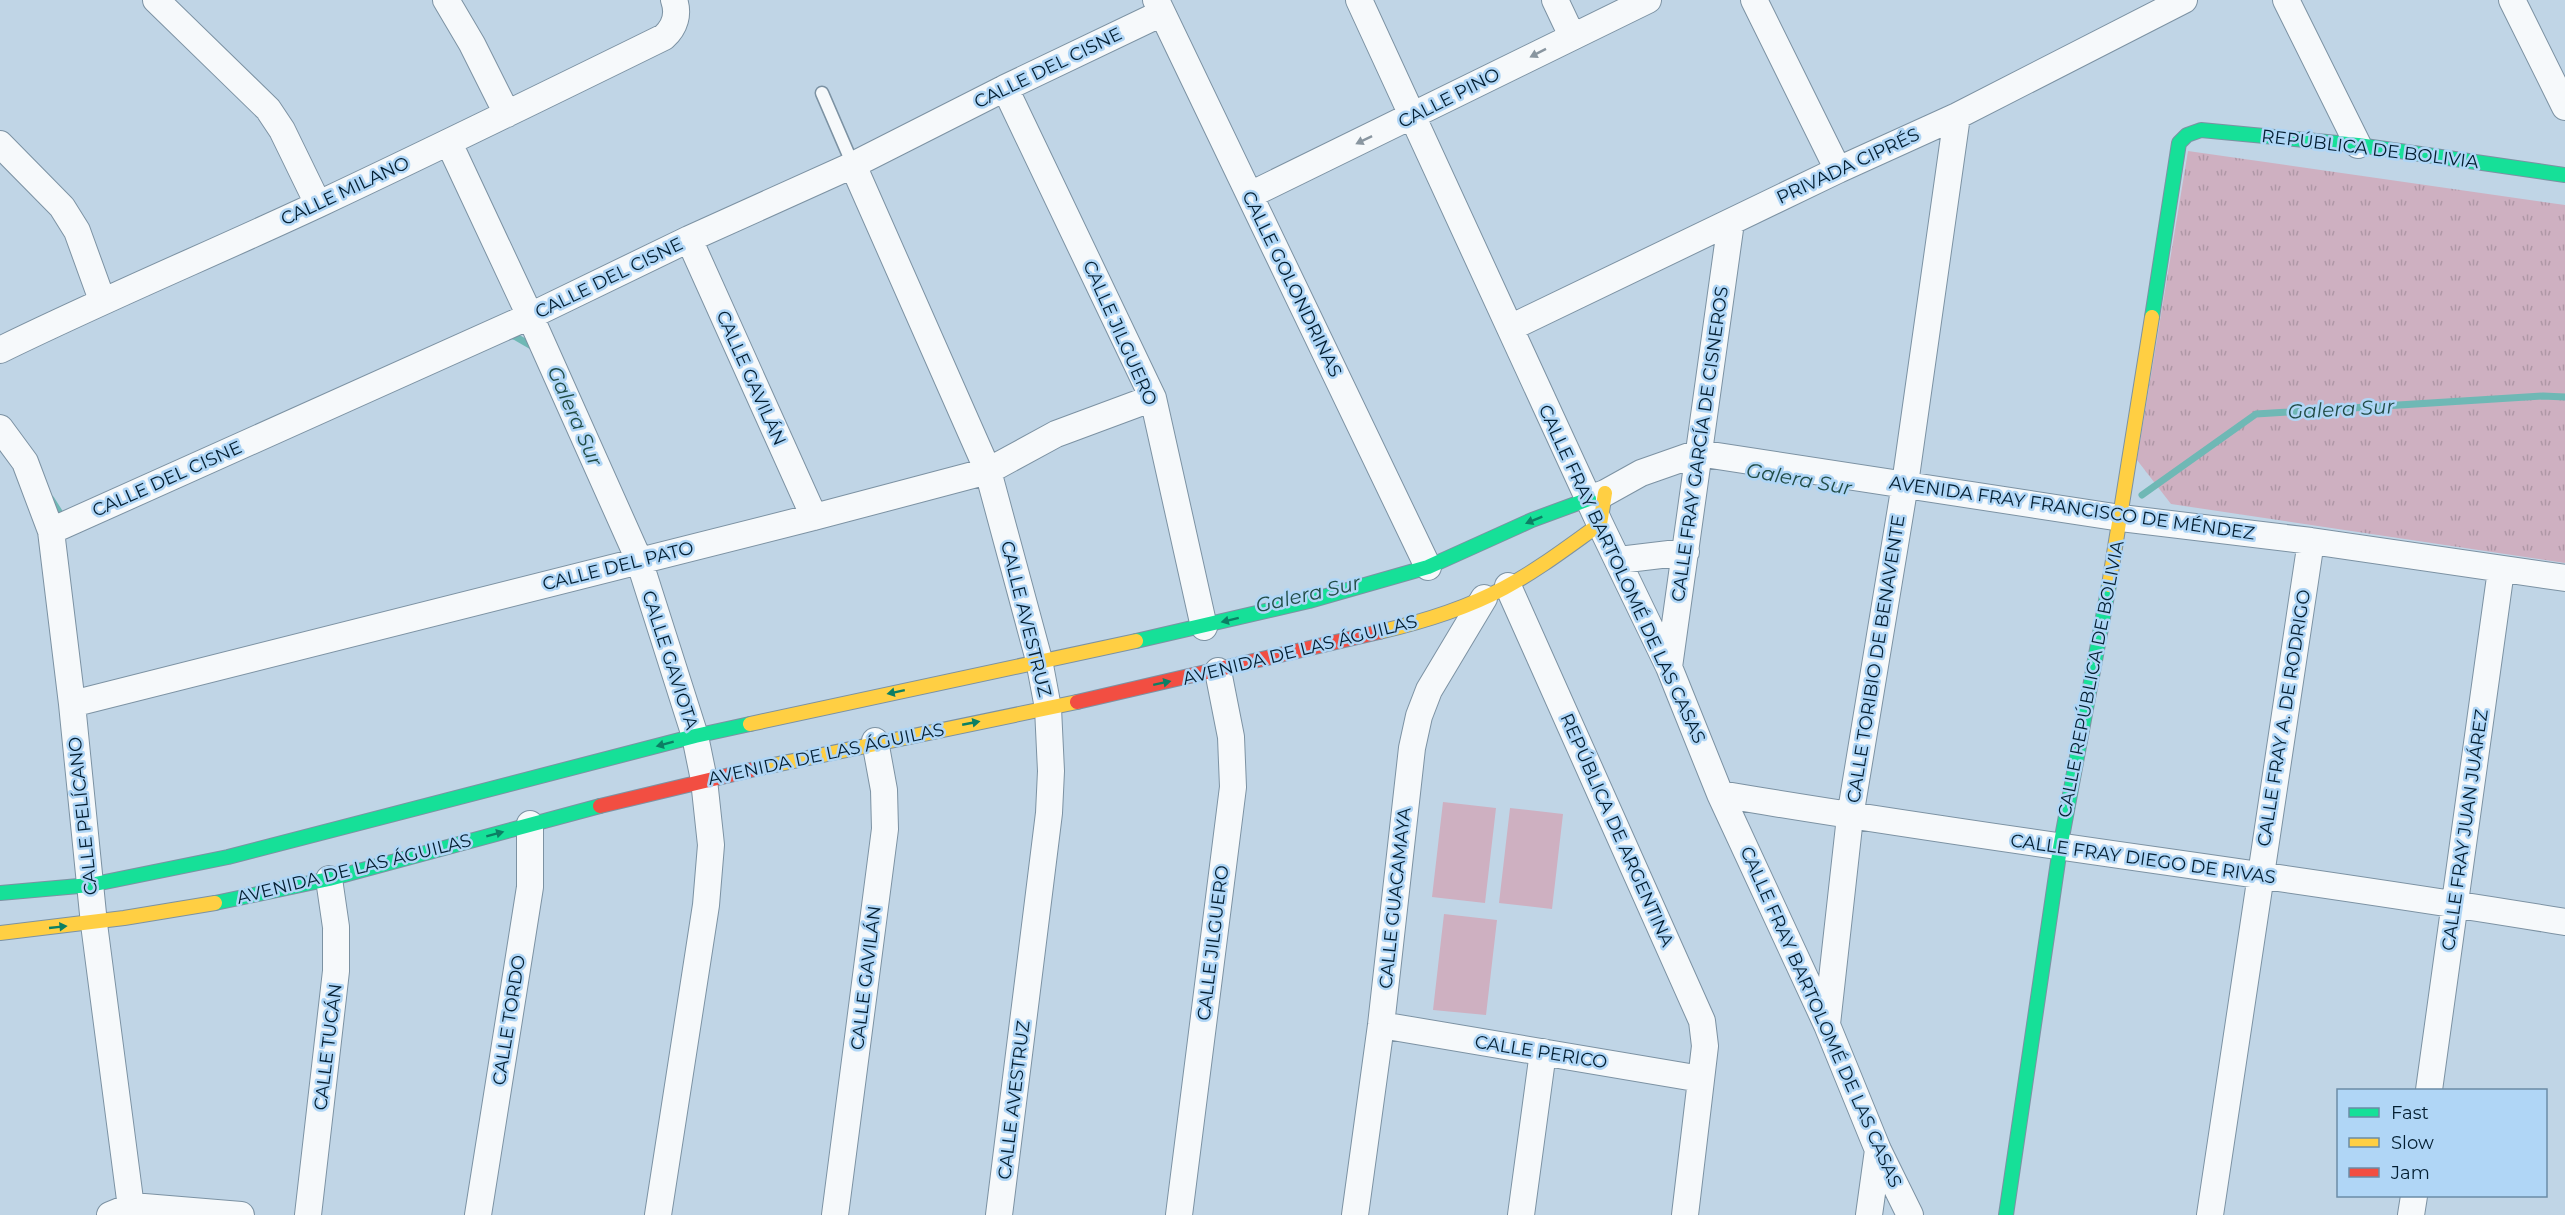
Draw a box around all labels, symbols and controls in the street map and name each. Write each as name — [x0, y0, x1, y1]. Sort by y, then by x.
street label: CALLE DEL CISNE — [971, 23, 1125, 113]
one-way arrow — [1530, 48, 1547, 57]
street label: CALLE PINO — [1394, 63, 1504, 133]
street label: PRIVADA CIPRÉS — [1773, 123, 1923, 209]
street label: REPÚBLICA DE BOLIVIA — [2260, 125, 2480, 173]
one-way arrow — [1355, 135, 1372, 144]
street label: CALLE MILANO — [277, 152, 413, 230]
street label: CALLE GOLONDRINAS — [1237, 187, 1347, 381]
street label: CALLE DEL CISNE — [532, 233, 686, 323]
street label: CALLE JILGUERO — [1078, 257, 1162, 409]
street label: CALLE FRAY GARCÍA DE CISNEROS — [1667, 285, 1733, 603]
street label: CALLE GAVILÁN — [711, 307, 791, 449]
water label: Galera Sur — [542, 362, 608, 471]
water label: Galera Sur — [2287, 394, 2396, 424]
street label: CALLE FRAY BARTOLOMÉ DE LAS CASAS — [1534, 401, 1710, 747]
street label: CALLE DEL CISNE — [89, 436, 245, 522]
water label: Galera Sur — [1744, 458, 1855, 500]
street label: AVENIDA FRAY FRANCISCO DE MÉNDEZ — [1888, 471, 2256, 545]
street label: CALLE TORIBIO DE BENAVENTE — [1842, 513, 1910, 805]
one-way arrow — [1525, 516, 1543, 525]
street label: CALLE DEL PATO — [540, 537, 696, 595]
street label: CALLE REPÚBLICA DE BOLIVIA — [2053, 538, 2129, 819]
street label: CALLE AVESTRUZ — [996, 539, 1056, 700]
water label: Galera Sur — [1253, 570, 1364, 618]
street label: CALLE GAVIOTA — [637, 588, 703, 732]
street label: CALLE FRAY A. DE RODRIGO — [2253, 588, 2315, 848]
street label: AVENIDA DE LAS ÁGUILAS — [1181, 610, 1419, 690]
one-way arrow — [1221, 616, 1239, 626]
one-way arrow — [1153, 678, 1171, 688]
one-way arrow — [886, 688, 905, 697]
street label: CALLE FRAY JUAN JUÁREZ — [2437, 707, 2493, 952]
street label: REPÚBLICA DE ARGENTINA — [1555, 710, 1679, 950]
street label: AVENIDA DE LAS ÁGUILAS — [706, 718, 946, 790]
one-way arrow — [962, 718, 981, 727]
street label: CALLE PELÍCANO — [64, 736, 102, 896]
one-way arrow — [655, 739, 674, 749]
street label: CALLE GUACAMAYA — [1375, 806, 1415, 990]
street label: AVENIDA DE LAS ÁGUILAS — [235, 829, 473, 909]
one-way arrow — [486, 829, 504, 838]
street label: CALLE FRAY DIEGO DE RIVAS — [2009, 829, 2277, 889]
street label: CALLE FRAY BARTOLOMÉ DE LAS CASAS — [1735, 843, 1907, 1191]
street label: CALLE JILGUERO — [1193, 864, 1233, 1022]
street label: CALLE GAVILÁN — [846, 905, 886, 1051]
one-way arrow — [49, 922, 68, 932]
street label: CALLE TORDO — [488, 953, 530, 1087]
street label: CALLE TUCÁN — [309, 982, 347, 1112]
street label: CALLE AVESTRUZ — [993, 1019, 1035, 1181]
street label: CALLE PERICO — [1473, 1031, 1609, 1073]
legend — [2337, 1089, 2547, 1197]
text: Fast — [2391, 1102, 2429, 1124]
text: Slow — [2391, 1132, 2434, 1154]
text: Jam — [2390, 1162, 2430, 1184]

